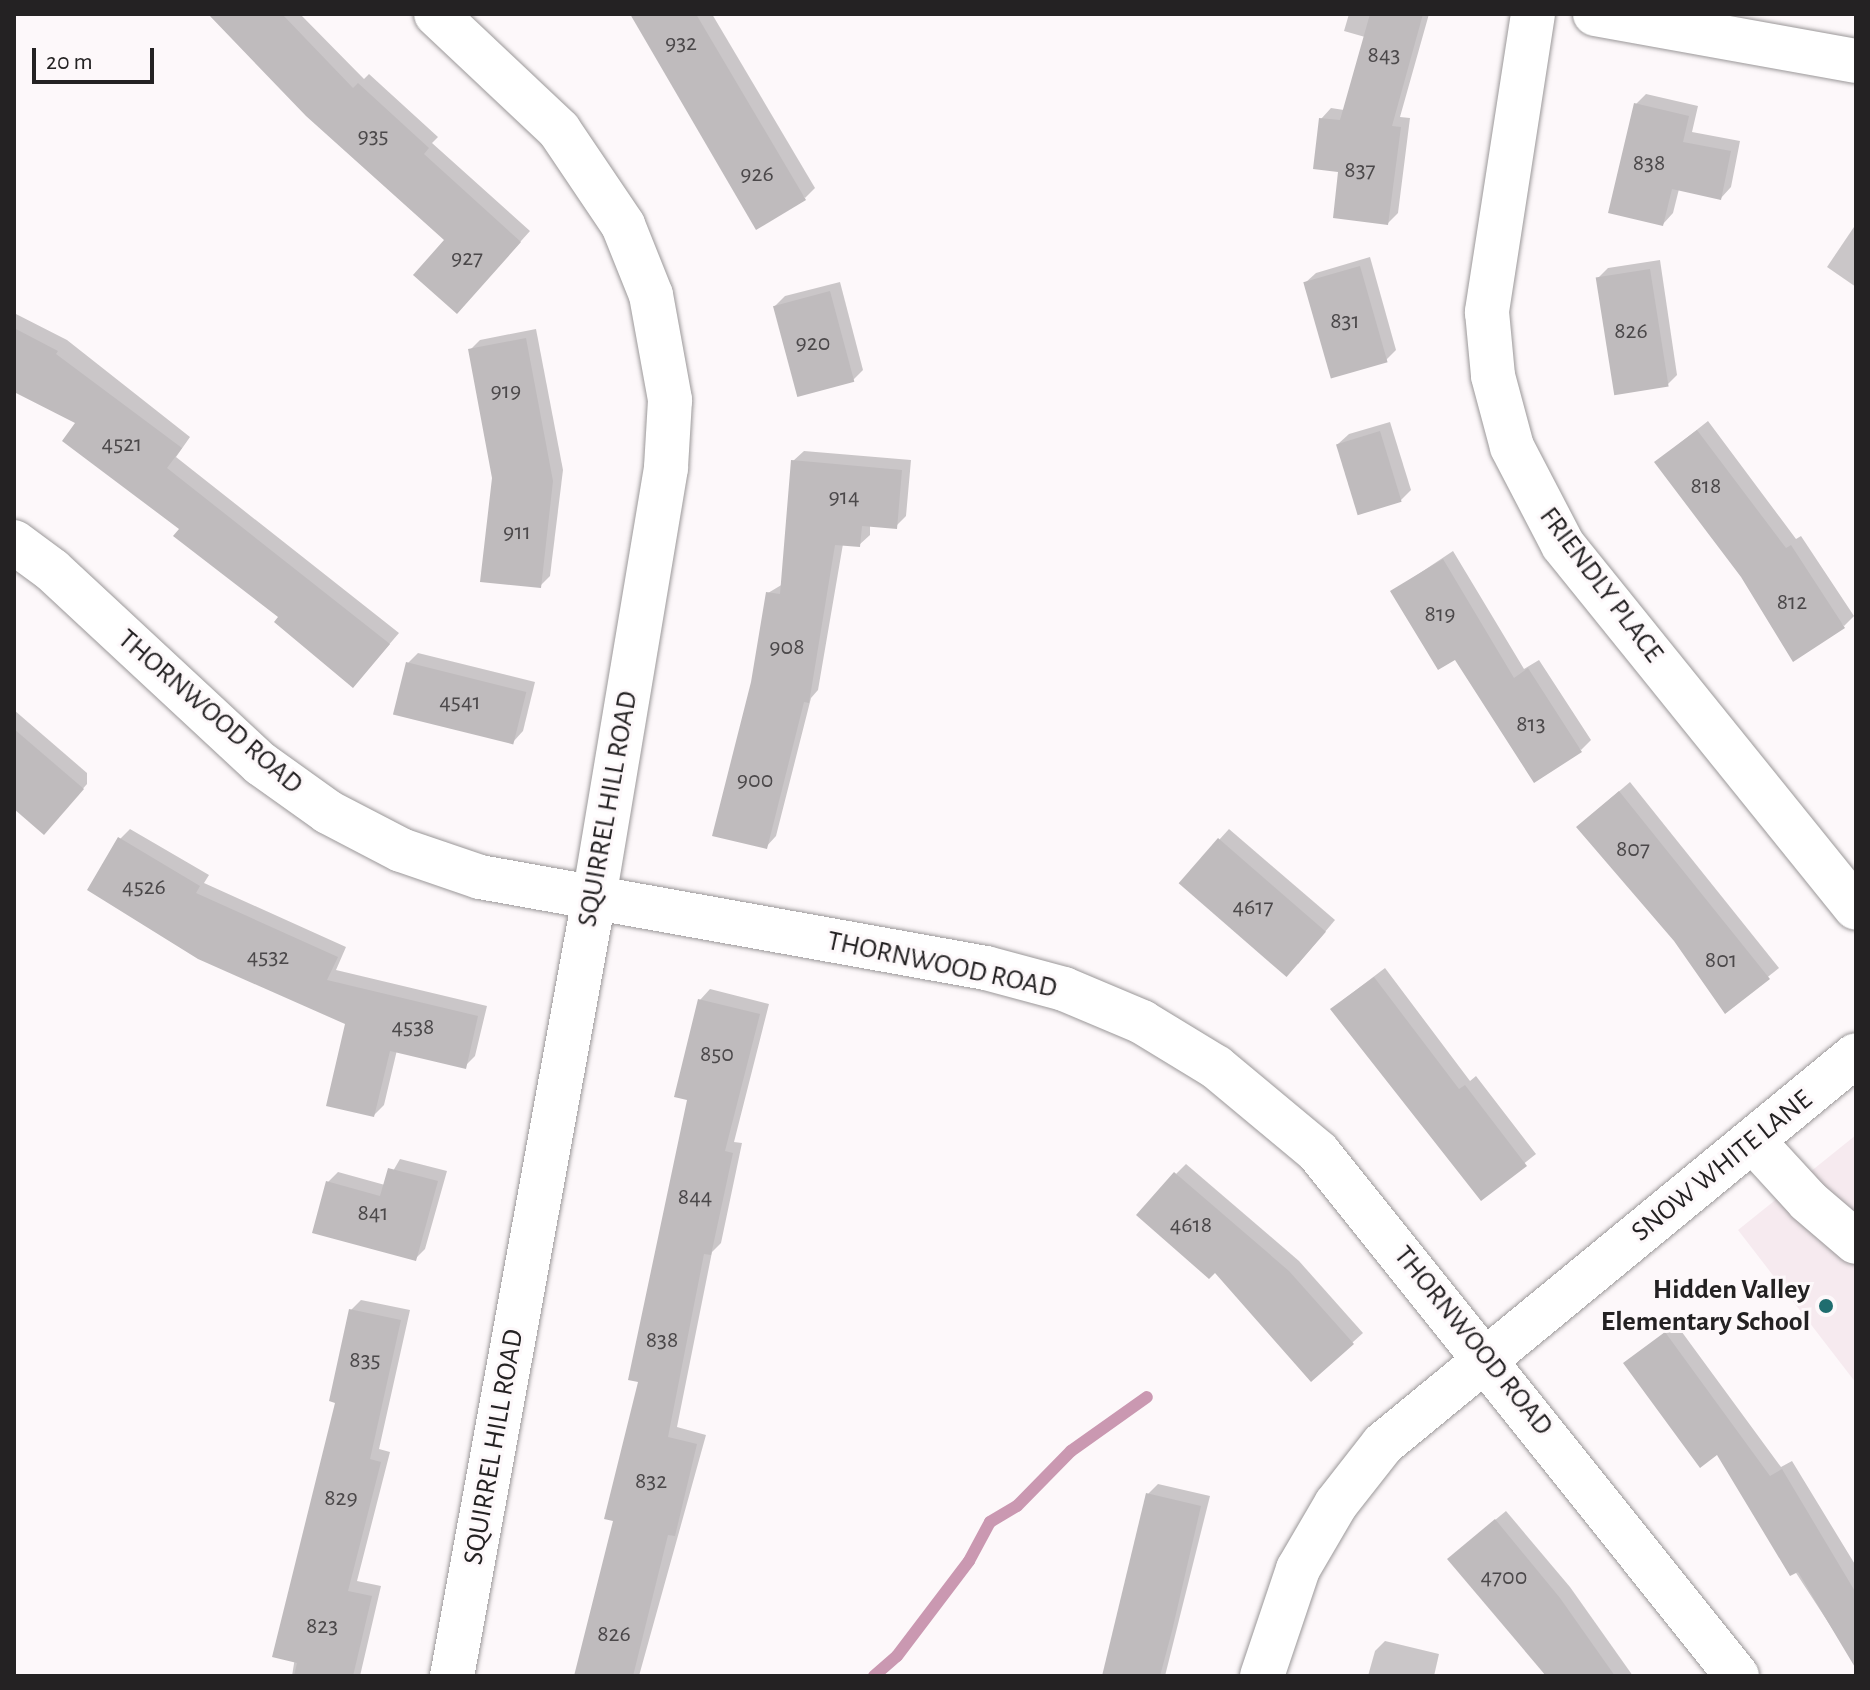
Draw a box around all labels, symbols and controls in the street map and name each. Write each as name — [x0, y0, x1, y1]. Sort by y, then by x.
house number: 932 — [665, 30, 697, 58]
scale bar — [36, 32, 158, 82]
house number: 843 — [1368, 42, 1400, 70]
text: 20 m — [46, 50, 93, 74]
house number: 935 — [357, 123, 389, 151]
house number: 838 — [1633, 150, 1665, 178]
house number: 837 — [1344, 157, 1376, 185]
house number: 926 — [740, 161, 774, 189]
house number: 927 — [451, 245, 483, 273]
house number: 831 — [1330, 308, 1360, 336]
house number: 826 — [1614, 318, 1648, 346]
house number: 920 — [796, 330, 830, 358]
house number: 919 — [491, 378, 521, 406]
house number: 4521 — [102, 431, 142, 459]
house number: 818 — [1690, 473, 1722, 501]
house number: 914 — [828, 484, 860, 512]
street label: FRIENDLY PLACE — [1532, 501, 1670, 669]
house number: 911 — [503, 519, 531, 547]
house number: 812 — [1777, 589, 1807, 617]
house number: 819 — [1425, 601, 1455, 629]
street label: THORNWOOD ROAD — [111, 623, 309, 801]
house number: 908 — [769, 634, 805, 662]
house number: 4541 — [439, 689, 481, 717]
street label: SQUIRREL HILL ROAD — [571, 689, 645, 929]
house number: 813 — [1516, 711, 1546, 739]
house number: 900 — [737, 767, 773, 795]
house number: 807 — [1616, 836, 1650, 864]
house number: 4526 — [122, 874, 166, 902]
house number: 4617 — [1232, 894, 1274, 922]
street label: THORNWOOD ROAD — [824, 924, 1060, 1006]
house number: 4532 — [247, 944, 289, 972]
house number: 801 — [1705, 947, 1737, 975]
house number: 4538 — [392, 1014, 434, 1042]
house number: 850 — [700, 1041, 734, 1069]
street label: SNOW WHITE LANE — [1625, 1083, 1819, 1249]
house number: 844 — [678, 1184, 712, 1212]
house number: 841 — [357, 1200, 389, 1228]
house number: 4618 — [1170, 1212, 1212, 1240]
street label: THORNWOOD ROAD — [1386, 1239, 1560, 1443]
place label: Hidden Valley Elementary School — [1601, 1273, 1810, 1339]
marker: Hidden Valley Elementary School — [1817, 1297, 1835, 1315]
street label: SQUIRREL HILL ROAD — [457, 1327, 531, 1567]
house number: 838 — [646, 1327, 678, 1355]
house number: 835 — [349, 1347, 381, 1375]
house number: 832 — [635, 1468, 667, 1496]
house number: 829 — [324, 1485, 358, 1513]
house number: 4700 — [1481, 1564, 1527, 1592]
house number: 823 — [306, 1613, 338, 1641]
house number: 826 — [597, 1621, 631, 1649]

